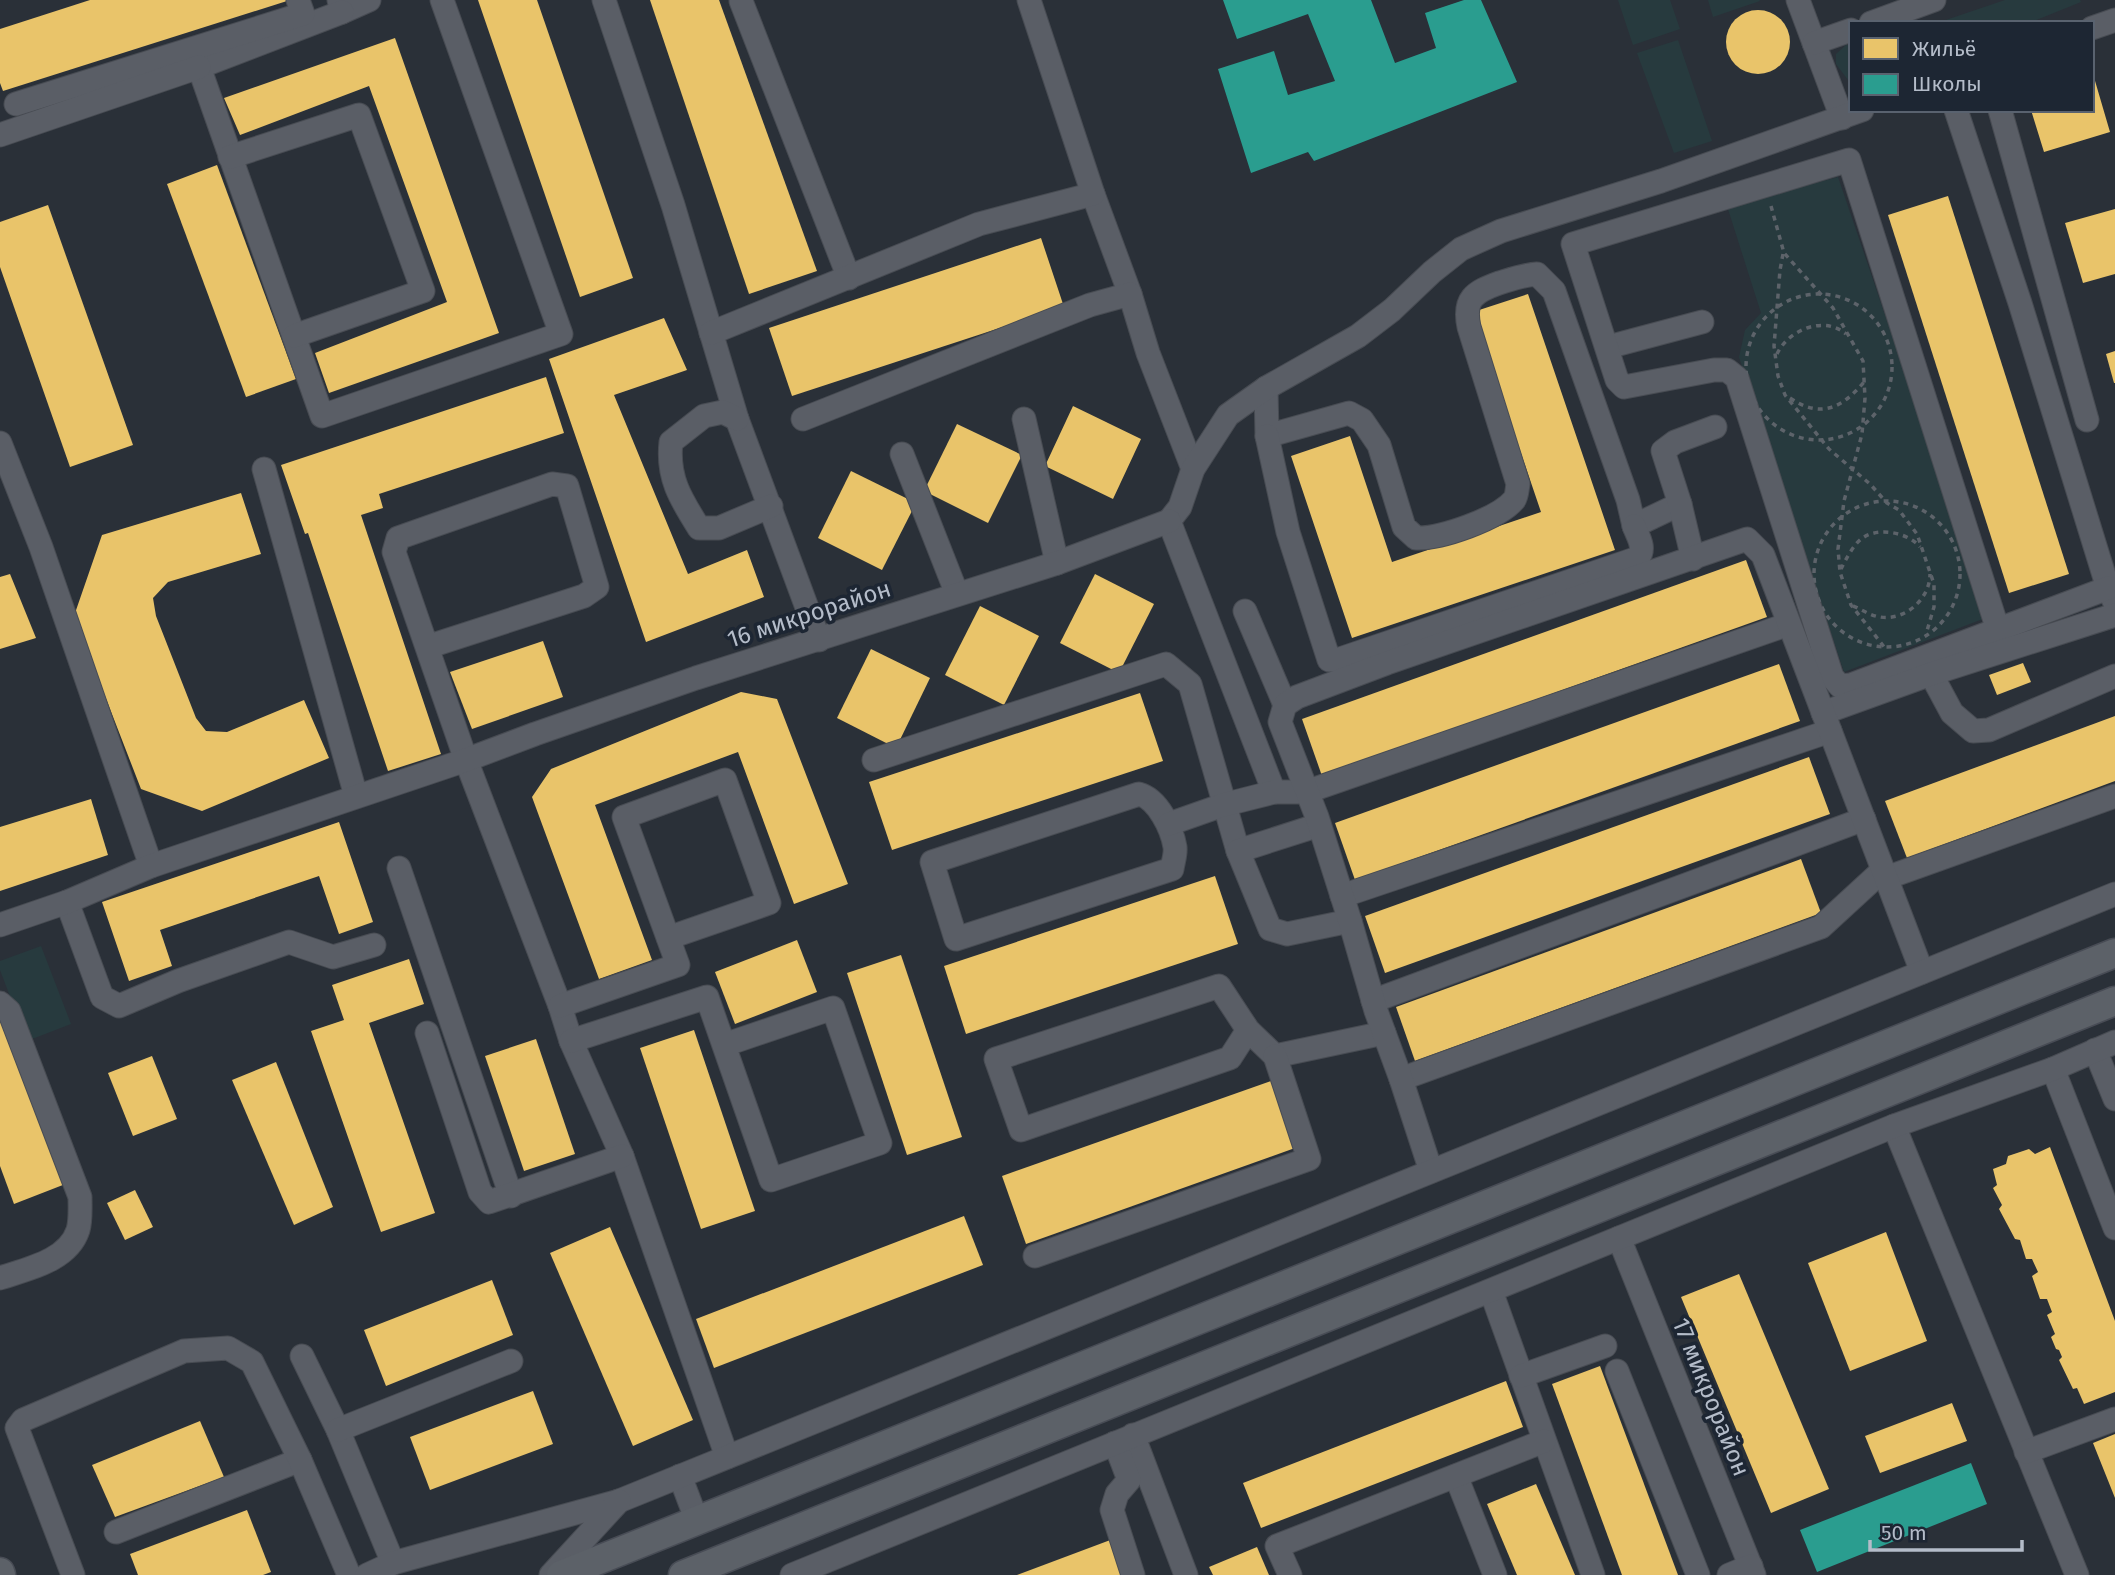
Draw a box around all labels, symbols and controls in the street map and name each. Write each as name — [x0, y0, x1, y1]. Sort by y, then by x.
legend — [1849, 21, 2094, 112]
text: Жильё — [1912, 36, 1976, 62]
text: Школы — [1912, 71, 1982, 97]
street label: 16 микрорайон — [724, 574, 894, 654]
street label: 17 микрорайон — [1666, 1314, 1756, 1480]
scale bar — [1870, 1508, 2022, 1552]
text: 50 m — [1881, 1520, 1927, 1546]

